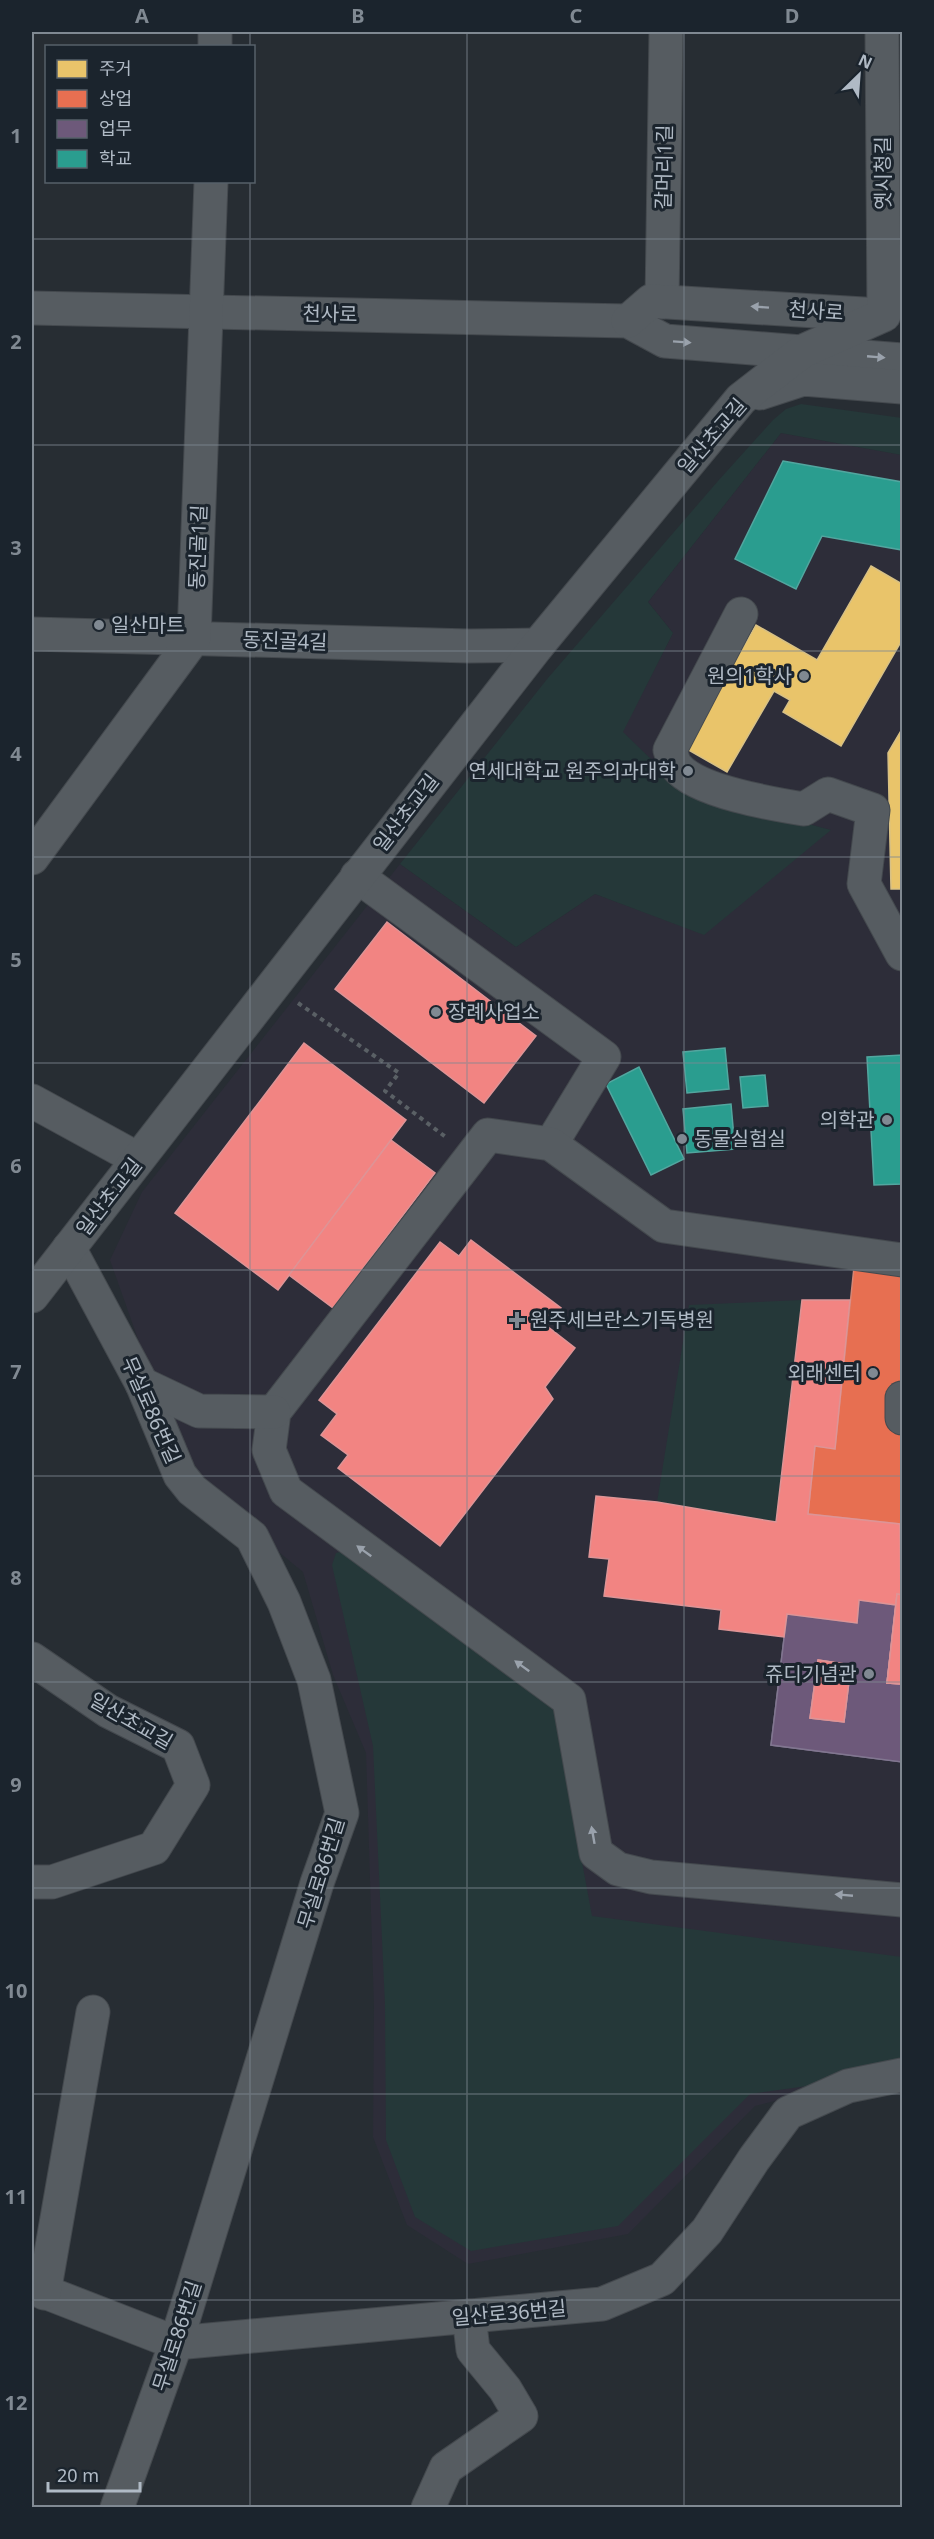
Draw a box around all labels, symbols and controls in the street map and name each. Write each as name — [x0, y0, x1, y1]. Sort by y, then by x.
text: A — [135, 2, 149, 29]
text: B — [351, 2, 365, 29]
text: C — [570, 2, 583, 29]
text: D — [785, 2, 799, 29]
legend — [45, 45, 255, 183]
north arrow — [829, 45, 889, 105]
text: N — [855, 49, 876, 74]
text: 주거 — [99, 56, 132, 80]
text: 상업 — [99, 86, 132, 110]
text: 업무 — [99, 116, 132, 140]
text: 1 — [10, 122, 22, 149]
street label: 갈머리1길 — [649, 124, 678, 210]
street label: 옛시청길 — [869, 136, 896, 210]
text: 학교 — [99, 146, 132, 170]
street label: 천사로 — [788, 295, 845, 326]
street label: 천사로 — [302, 300, 358, 327]
one-way arrow — [751, 302, 770, 312]
text: 2 — [10, 328, 22, 355]
one-way arrow — [672, 338, 691, 347]
one-way arrow — [867, 352, 886, 362]
street label: 일산초교길 — [671, 392, 752, 479]
street label: 동진골1길 — [183, 504, 212, 590]
text: 3 — [10, 534, 22, 561]
place label: 일산마트 — [111, 611, 185, 638]
marker: 일산마트 — [92, 618, 106, 632]
street label: 동진골4길 — [242, 626, 328, 655]
place label: 원의1학사 — [707, 662, 792, 689]
marker: 원의1학사 — [797, 669, 811, 683]
text: 4 — [10, 740, 22, 767]
place label: 연세대학교 원주의과대학 — [468, 757, 676, 784]
marker: 연세대학교 원주의과대학 — [681, 764, 695, 778]
street label: 일산초교길 — [367, 768, 445, 857]
text: 5 — [10, 946, 22, 973]
place label: 장례사업소 — [448, 998, 540, 1025]
marker: 장례사업소 — [429, 1005, 443, 1019]
place label: 의학관 — [820, 1106, 875, 1133]
marker: 의학관 — [880, 1113, 894, 1127]
place label: 동물실험실 — [694, 1125, 786, 1152]
marker: 동물실험실 — [675, 1132, 689, 1146]
text: 6 — [10, 1152, 22, 1179]
street label: 일산초교길 — [70, 1152, 148, 1241]
place label: 원주세브란스기독병원 — [530, 1306, 714, 1333]
marker: 원주세브란스기독병원 — [508, 1311, 526, 1329]
street label: 무실로86번길 — [116, 1352, 187, 1468]
text: 7 — [10, 1358, 22, 1385]
place label: 외래센터 — [787, 1359, 861, 1386]
marker: 외래센터 — [866, 1366, 880, 1380]
one-way arrow — [357, 1545, 372, 1557]
text: 8 — [10, 1564, 22, 1591]
one-way arrow — [514, 1660, 530, 1672]
place label: 쥬디기념관 — [765, 1660, 857, 1687]
marker: 쥬디기념관 — [862, 1667, 876, 1681]
street label: 일산초교길 — [85, 1686, 178, 1755]
text: 9 — [10, 1771, 22, 1798]
street label: 무실로86번길 — [291, 1814, 350, 1932]
one-way arrow — [588, 1825, 597, 1844]
one-way arrow — [835, 1890, 854, 1899]
text: 10 — [5, 1977, 27, 2004]
text: 11 — [5, 2183, 27, 2210]
street label: 무실로86번길 — [146, 2277, 207, 2395]
street label: 일산로36번길 — [451, 2294, 567, 2331]
text: 12 — [5, 2389, 27, 2416]
scale bar — [48, 2455, 140, 2493]
text: 20 m — [57, 2463, 99, 2487]

